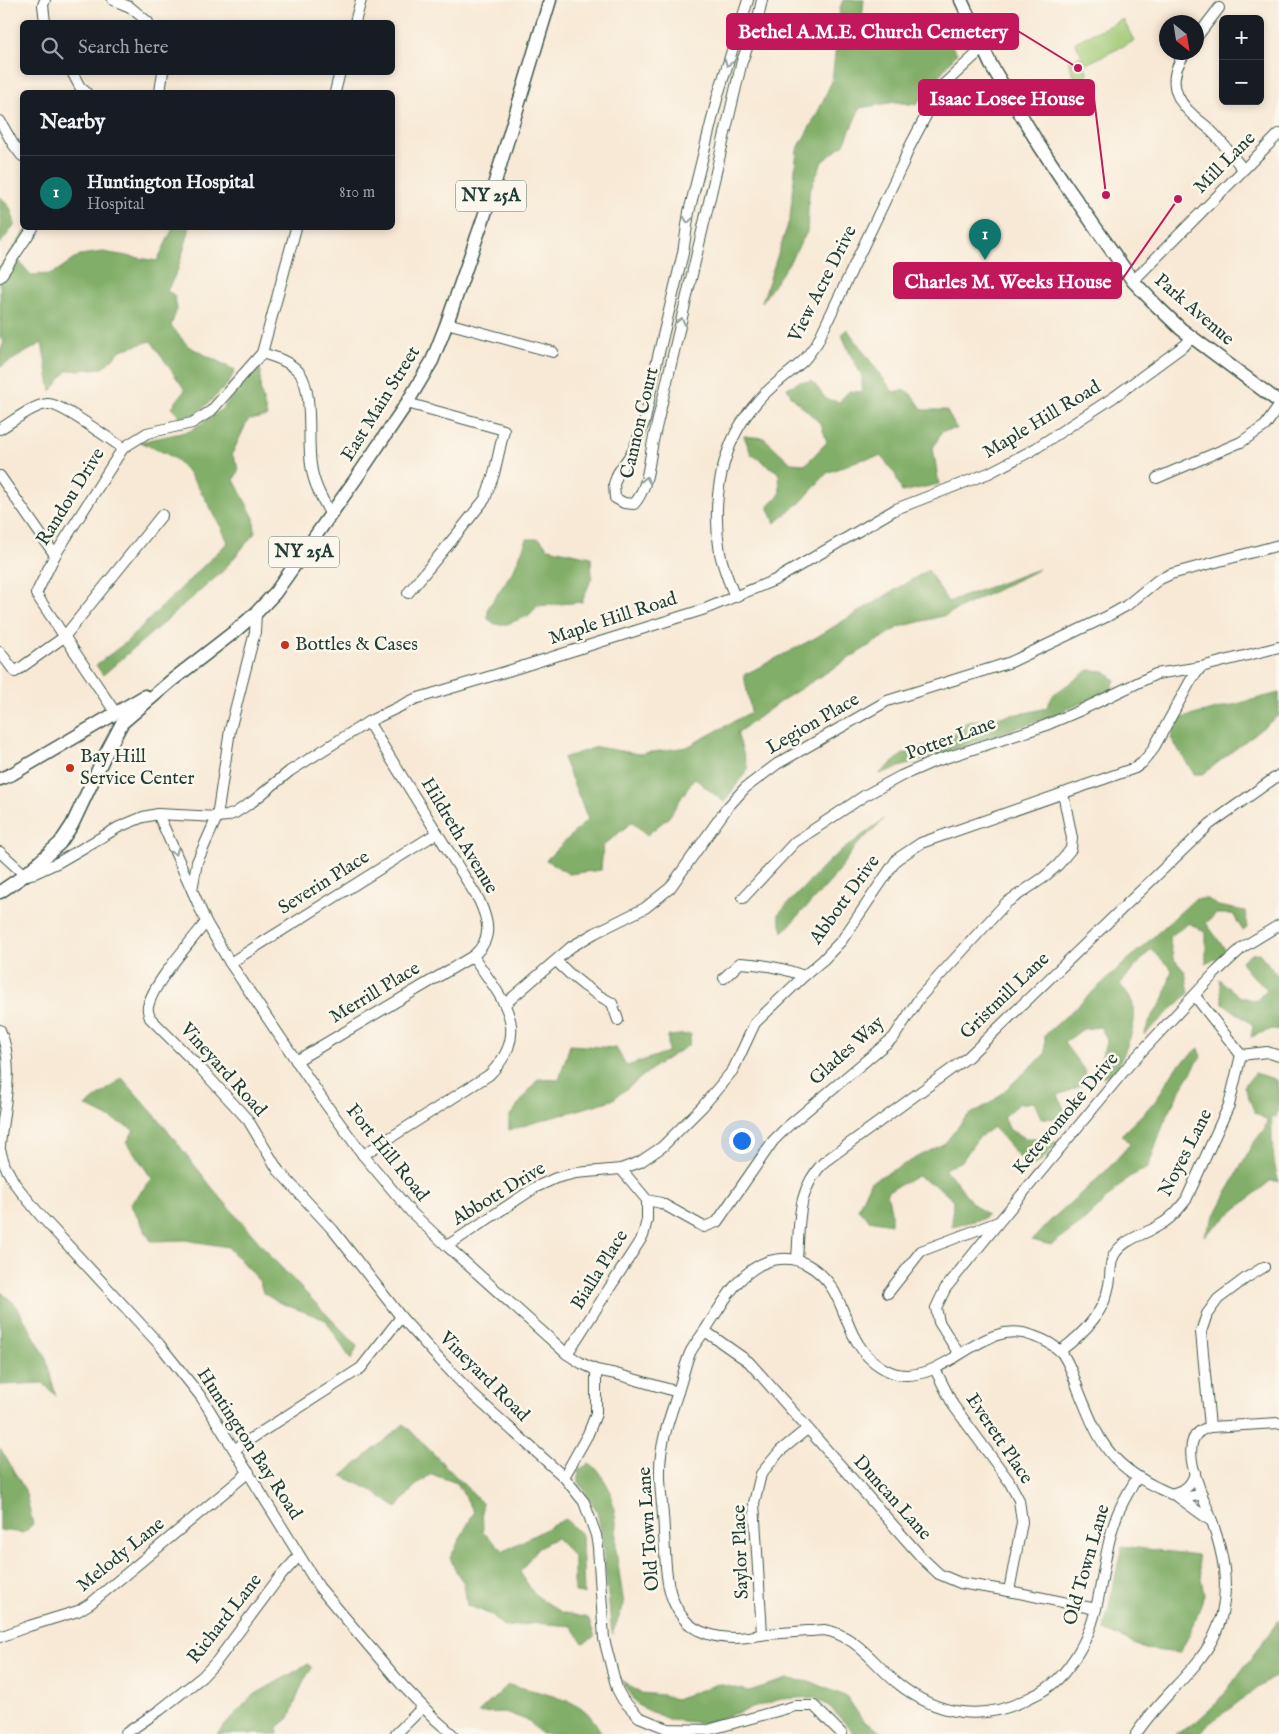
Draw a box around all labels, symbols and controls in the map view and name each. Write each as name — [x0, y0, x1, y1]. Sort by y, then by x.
callout: Bethel A.M.E. Church Cemetery — [727, 14, 1018, 49]
north arrow — [1159, 15, 1204, 60]
map controls — [1219, 15, 1264, 105]
button: + — [1219, 15, 1264, 60]
search box — [20, 20, 395, 75]
text: Bethel A.M.E. Church Cemetery — [738, 20, 1009, 45]
icon: search — [38, 34, 66, 62]
text: Search here — [78, 36, 169, 60]
one-way arrow — [724, 58, 734, 67]
button: − — [1219, 60, 1264, 105]
callout: Isaac Losee House — [919, 80, 1094, 115]
text: Isaac Losee House — [930, 87, 1085, 112]
text: Nearby — [40, 109, 105, 136]
street label: Mill Lane — [1189, 127, 1261, 199]
text: Huntington Hospital — [87, 171, 254, 195]
road number: NY 25A — [456, 180, 526, 212]
text: 1 — [53, 183, 59, 203]
text: 810 m — [339, 183, 375, 203]
text: Hospital — [87, 195, 144, 215]
one-way arrow — [683, 217, 694, 225]
pin: 1 — [969, 219, 1001, 260]
street label: View Acre Drive — [783, 221, 863, 347]
callout: Charles M. Weeks House — [894, 263, 1121, 298]
street label: Park Avenue — [1149, 269, 1239, 351]
text: Charles M. Weeks House — [904, 270, 1112, 295]
one-way arrow — [675, 317, 686, 326]
street label: East Main Street — [336, 342, 426, 466]
street label: Cannon Court — [616, 365, 665, 481]
street label: Maple Hill Road — [979, 375, 1106, 465]
street label: Randou Drive — [31, 443, 111, 551]
one-way arrow — [640, 475, 650, 484]
road number: NY 25A — [269, 536, 339, 568]
street label: Maple Hill Road — [546, 587, 681, 651]
place label: Bottles & Cases — [295, 633, 418, 657]
marker: Bottles & Cases — [279, 639, 291, 651]
street label: Legion Place — [762, 688, 864, 760]
street label: Potter Lane — [903, 712, 1000, 766]
place label: Bay Hill Service Center — [80, 745, 195, 791]
marker: Bay Hill Service Center — [64, 762, 76, 774]
street label: Hildreth Avenue — [415, 774, 503, 899]
street label: Severin Place — [274, 845, 374, 921]
one-way arrow — [169, 847, 180, 856]
street label: Abbott Drive — [804, 850, 886, 950]
street label: Gristmill Lane — [955, 947, 1055, 1045]
street label: Merrill Place — [325, 956, 425, 1029]
street label: Glades Way — [805, 1011, 890, 1091]
street label: Vineyard Road — [174, 1017, 272, 1122]
street label: Ketewomoke Drive — [1008, 1048, 1124, 1180]
street label: Fort Hill Road — [340, 1099, 434, 1207]
street label: Noyes Lane — [1154, 1105, 1218, 1201]
your location — [729, 1128, 755, 1154]
street label: Abbott Drive — [447, 1157, 550, 1232]
street label: Bialla Place — [566, 1225, 634, 1314]
street label: Vineyard Road — [433, 1326, 535, 1428]
street label: Huntington Bay Road — [191, 1364, 307, 1525]
street label: Everett Place — [960, 1389, 1038, 1489]
street label: Duncan Lane — [847, 1450, 937, 1546]
street label: Old Town Lane — [633, 1466, 665, 1592]
street label: Old Town Lane — [1058, 1502, 1116, 1628]
street label: Saylor Place — [727, 1504, 755, 1600]
street label: Melody Lane — [72, 1512, 170, 1598]
street label: Richard Lane — [182, 1569, 268, 1669]

